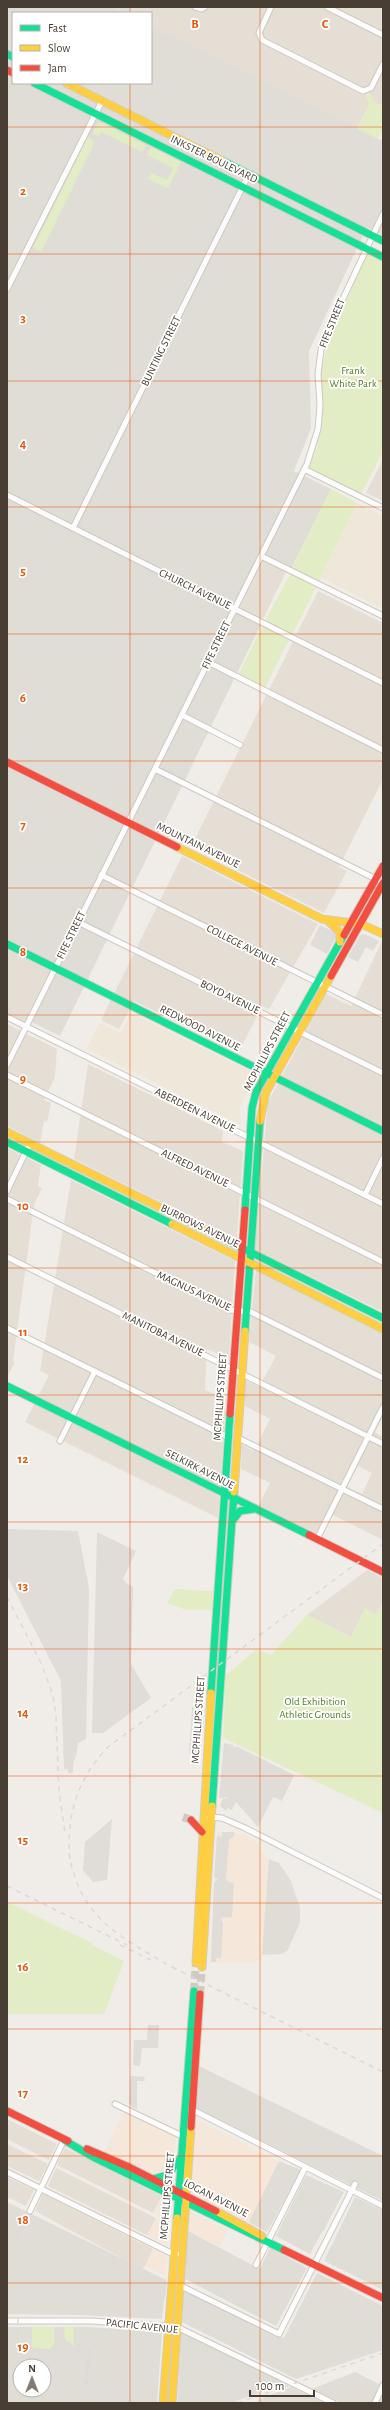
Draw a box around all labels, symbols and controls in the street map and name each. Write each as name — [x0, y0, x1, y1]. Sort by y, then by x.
legend — [12, 12, 152, 84]
text: B — [191, 18, 199, 31]
text: C — [322, 18, 329, 31]
text: Fast — [48, 22, 67, 34]
text: Slow — [48, 42, 70, 54]
text: Jam — [48, 62, 67, 74]
street label: INKSTER BOULEVARD — [169, 133, 259, 185]
text: 2 — [20, 185, 26, 198]
street label: FIFE STREET — [317, 296, 347, 349]
text: 3 — [20, 312, 26, 325]
street label: BUNTING STREET — [139, 314, 183, 388]
park label: Frank White Park — [329, 365, 377, 389]
text: 4 — [20, 438, 27, 451]
text: 5 — [20, 565, 26, 578]
street label: CHURCH AVENUE — [157, 567, 233, 611]
street label: FIFE STREET — [200, 619, 233, 671]
text: 6 — [20, 692, 26, 705]
text: 7 — [20, 819, 26, 832]
street label: MOUNTAIN AVENUE — [155, 820, 242, 870]
street label: FIFE STREET — [55, 909, 88, 961]
street label: COLLEGE AVENUE — [205, 922, 280, 968]
text: 8 — [20, 946, 26, 959]
street label: BOYD AVENUE — [199, 978, 262, 1016]
street label: REDWOOD AVENUE — [158, 1003, 242, 1053]
street label: MCPHILLIPS STREET — [242, 1009, 293, 1092]
text: 9 — [20, 1073, 26, 1086]
street label: ABERDEEN AVENUE — [153, 1086, 238, 1135]
street label: ALFRED AVENUE — [160, 1147, 231, 1189]
text: 10 — [17, 1200, 29, 1213]
street label: BURROWS AVENUE — [159, 1202, 242, 1250]
street label: MAGNUS AVENUE — [155, 1269, 233, 1313]
street label: MANITOBA AVENUE — [121, 1310, 206, 1359]
text: 11 — [18, 1326, 28, 1339]
street label: MCPHILLIPS STREET — [211, 1352, 229, 1441]
street label: SELKIRK AVENUE — [164, 1447, 237, 1491]
text: 12 — [18, 1453, 28, 1466]
text: 13 — [18, 1580, 29, 1593]
street label: MCPHILLIPS STREET — [189, 1675, 207, 1764]
park label: Old Exhibition Athletic Grounds — [279, 1696, 351, 1720]
text: 14 — [17, 1707, 29, 1720]
text: 15 — [18, 1834, 29, 1847]
text: 16 — [18, 1961, 28, 1974]
text: 17 — [18, 2087, 29, 2100]
street label: MCPHILLIPS STREET — [158, 2151, 176, 2240]
street label: LOGAN AVENUE — [182, 2177, 251, 2219]
text: 18 — [17, 2214, 29, 2227]
street label: PACIFIC AVENUE — [105, 2317, 179, 2335]
text: 19 — [18, 2341, 28, 2354]
north arrow — [12, 2358, 52, 2398]
text: N — [28, 2363, 36, 2374]
scale bar — [250, 2372, 314, 2398]
text: 100 m — [256, 2380, 284, 2392]

